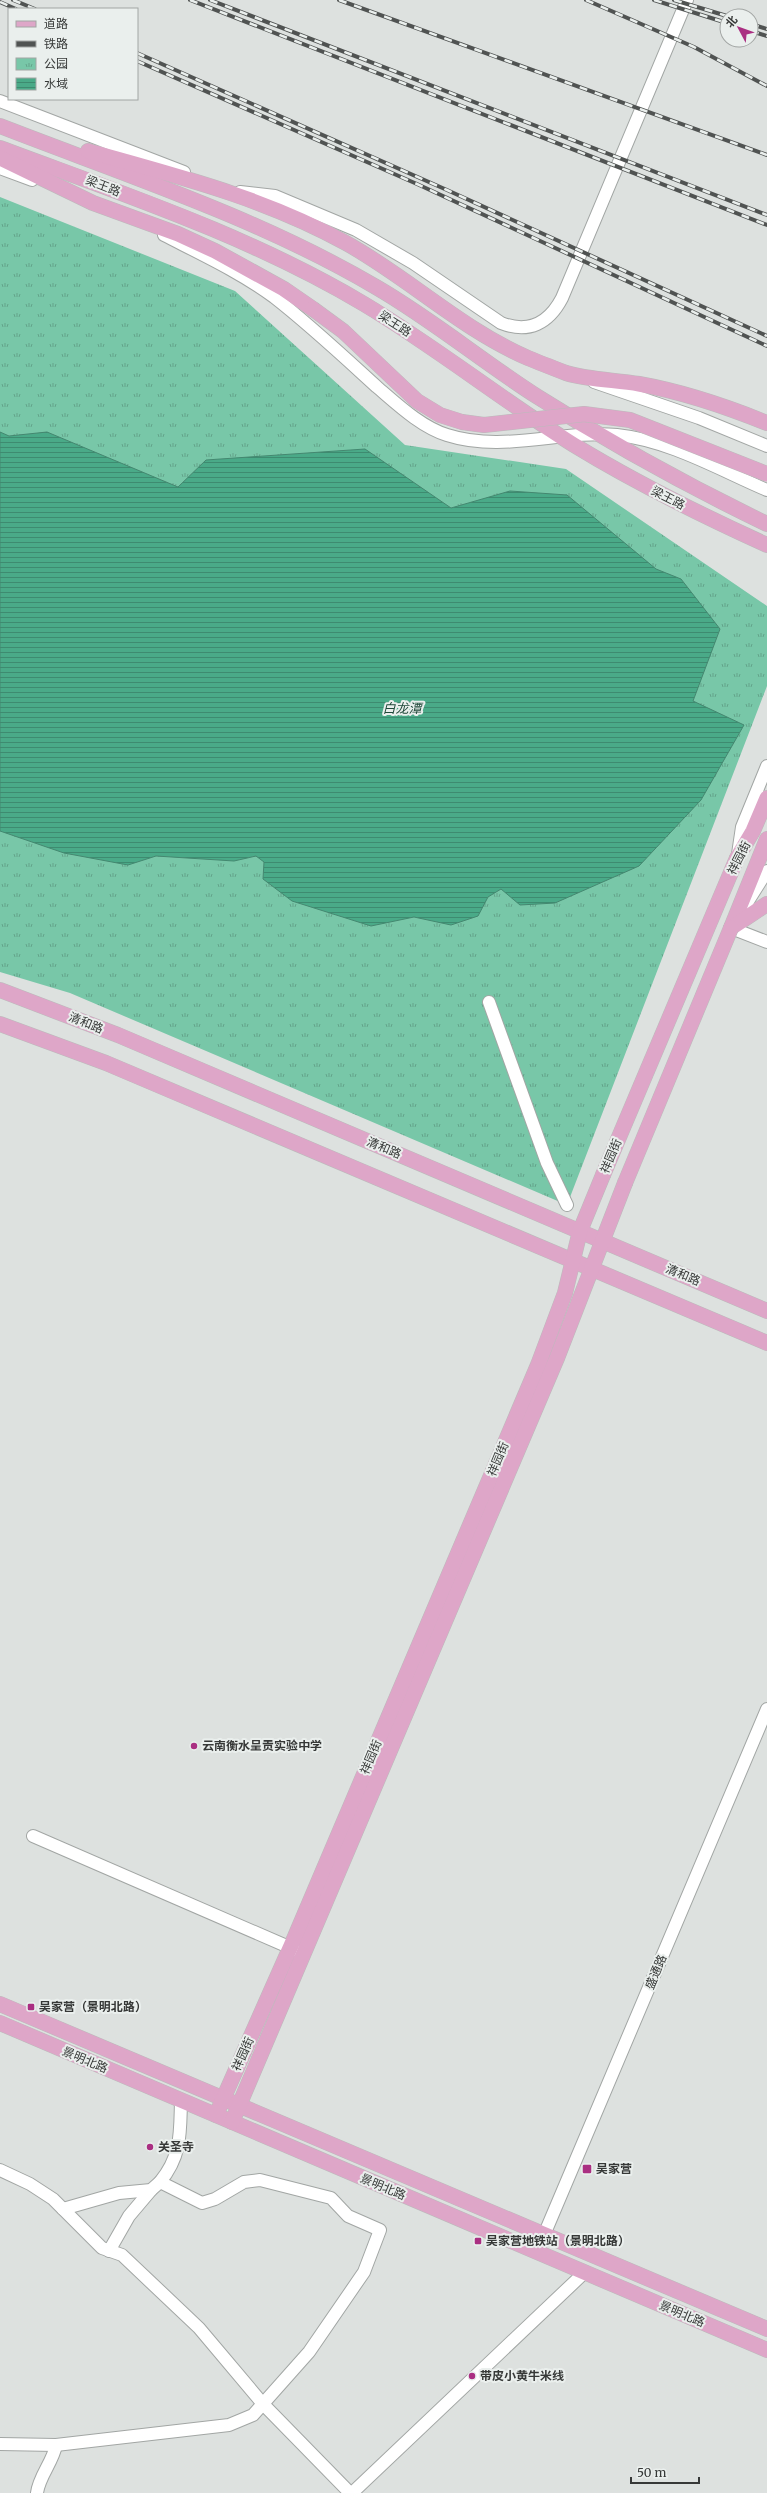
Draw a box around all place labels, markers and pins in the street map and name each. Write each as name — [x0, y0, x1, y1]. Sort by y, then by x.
place label: 云南衡水呈贡实验中学 — [202, 1738, 322, 1753]
marker: 云南衡水呈贡实验中学 — [189, 1741, 199, 1751]
place label: 吴家营（景明北路） — [39, 1999, 147, 2014]
marker: 吴家营（景明北路） — [26, 2002, 36, 2012]
place label: 关圣寺 — [158, 2139, 194, 2154]
marker: 关圣寺 — [145, 2142, 155, 2152]
place label: 吴家营 — [596, 2161, 632, 2176]
marker: 吴家营 — [581, 2163, 593, 2175]
place label: 吴家营地铁站（景明北路） — [486, 2233, 630, 2248]
marker: 吴家营地铁站（景明北路） — [473, 2236, 483, 2246]
place label: 带皮小黄牛米线 — [480, 2368, 564, 2383]
marker: 带皮小黄牛米线 — [467, 2371, 477, 2381]

